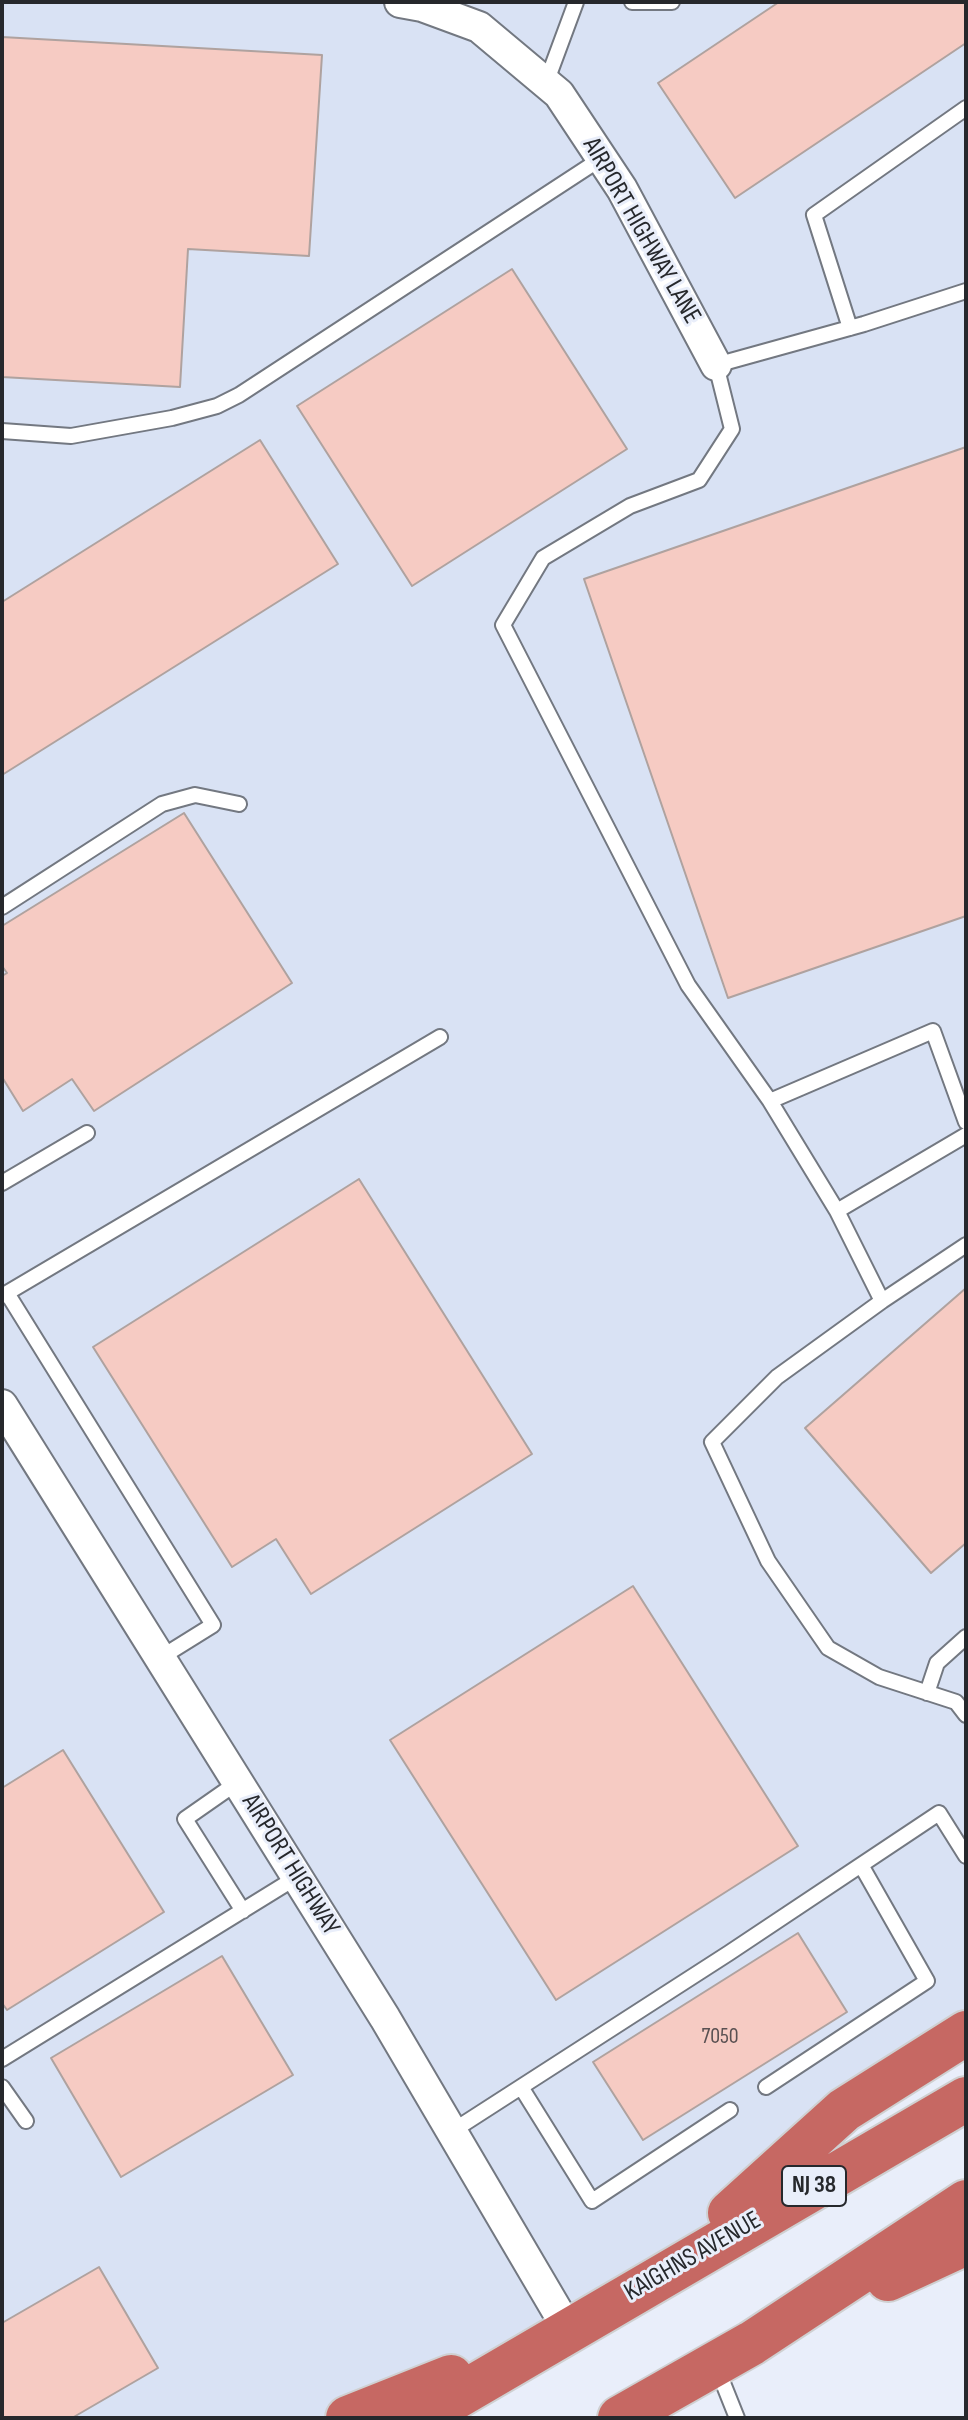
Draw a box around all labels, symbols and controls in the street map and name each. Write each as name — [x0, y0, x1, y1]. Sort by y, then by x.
street label: AIRPORT HIGHWAY LANE — [575, 132, 707, 330]
street label: AIRPORT HIGHWAY — [234, 1789, 346, 1941]
house number: 7050 — [701, 2024, 739, 2050]
road number: NJ 38 — [782, 2166, 846, 2206]
street label: KAIGHNS AVENUE — [619, 2205, 767, 2309]

